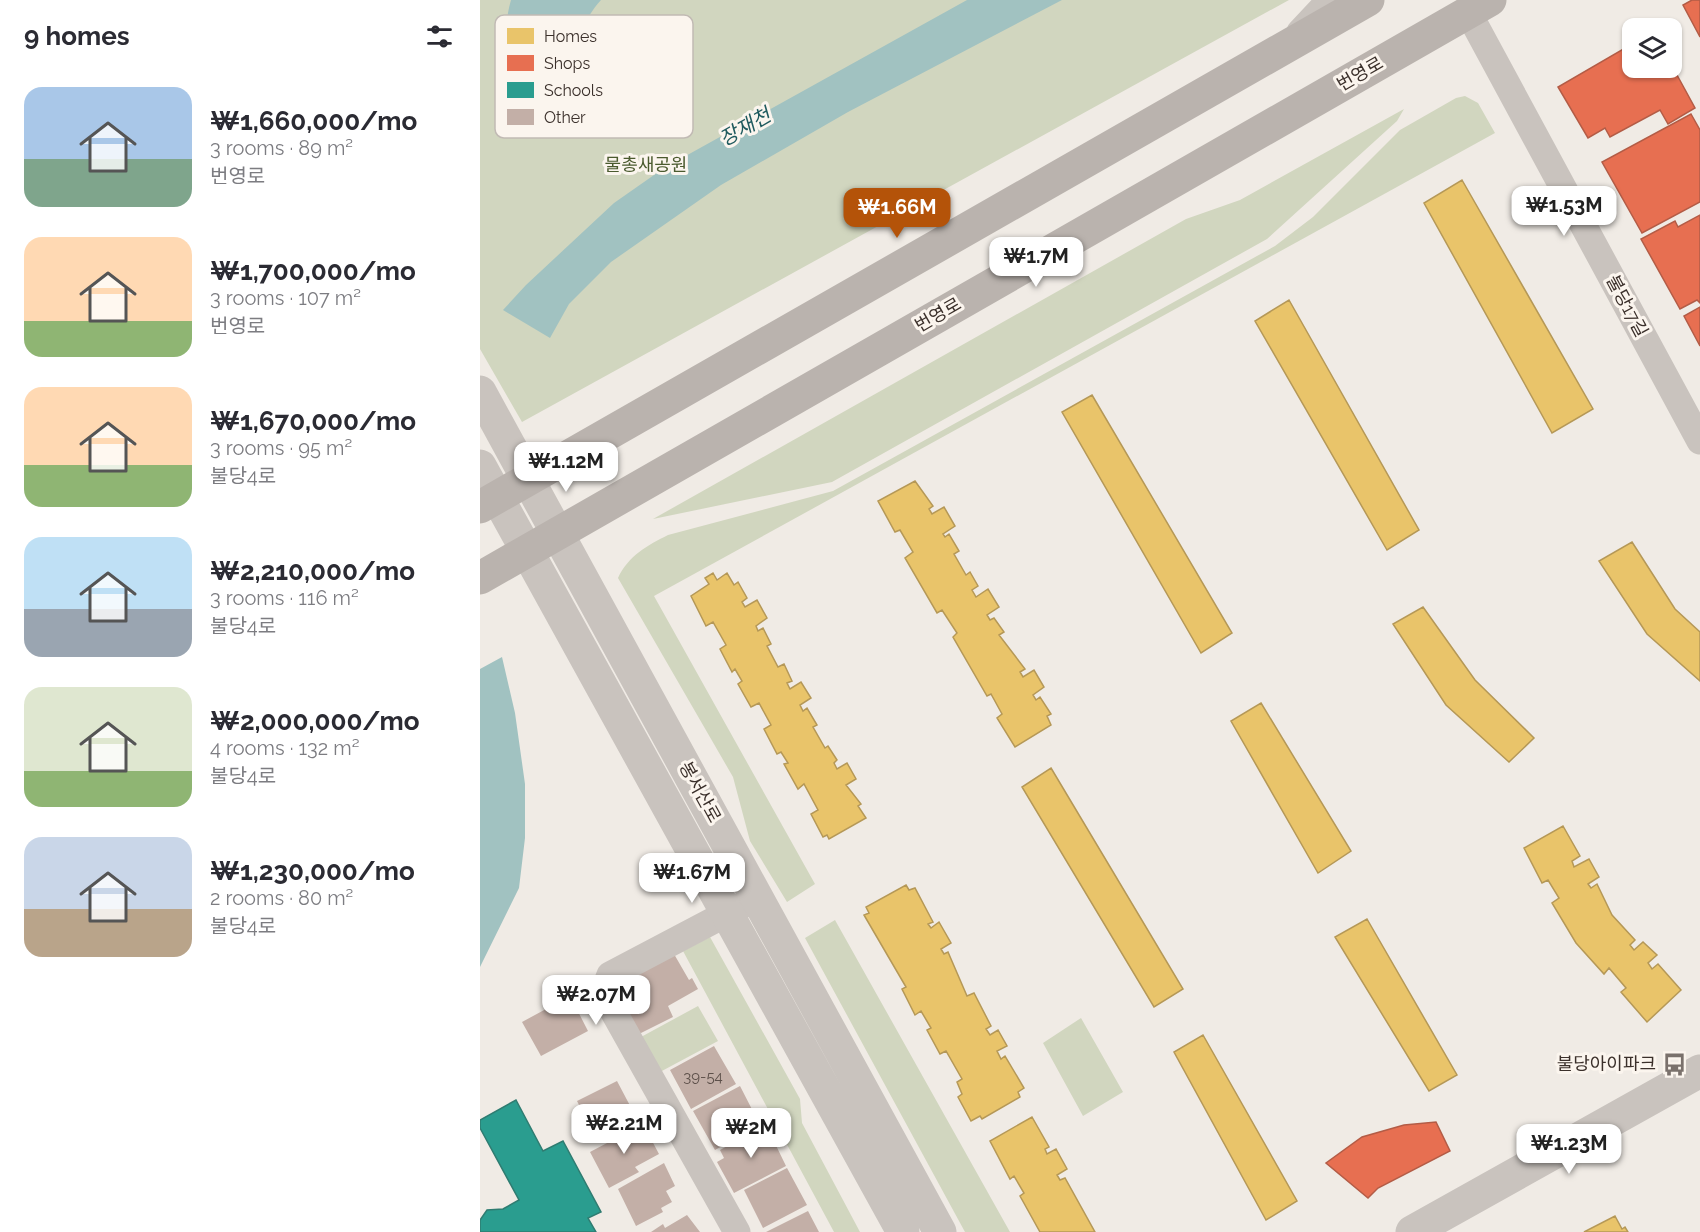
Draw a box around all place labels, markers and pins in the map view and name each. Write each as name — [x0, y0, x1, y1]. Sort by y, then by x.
pin: ₩1.53M — [1515, 186, 1613, 237]
pin: ₩1.66M — [848, 188, 946, 239]
pin: ₩1.7M — [994, 237, 1078, 288]
pin: ₩1.12M — [517, 442, 615, 493]
pin: ₩1.67M — [643, 853, 741, 904]
pin: ₩2.07M — [547, 975, 645, 1026]
bus stop icon: 불당아이파크 — [1661, 1051, 1687, 1077]
place label: 불당아이파크 — [1557, 1053, 1656, 1074]
pin: ₩2.21M — [575, 1104, 673, 1155]
pin: ₩2M — [722, 1108, 780, 1159]
pin: ₩1.23M — [1520, 1124, 1618, 1175]

